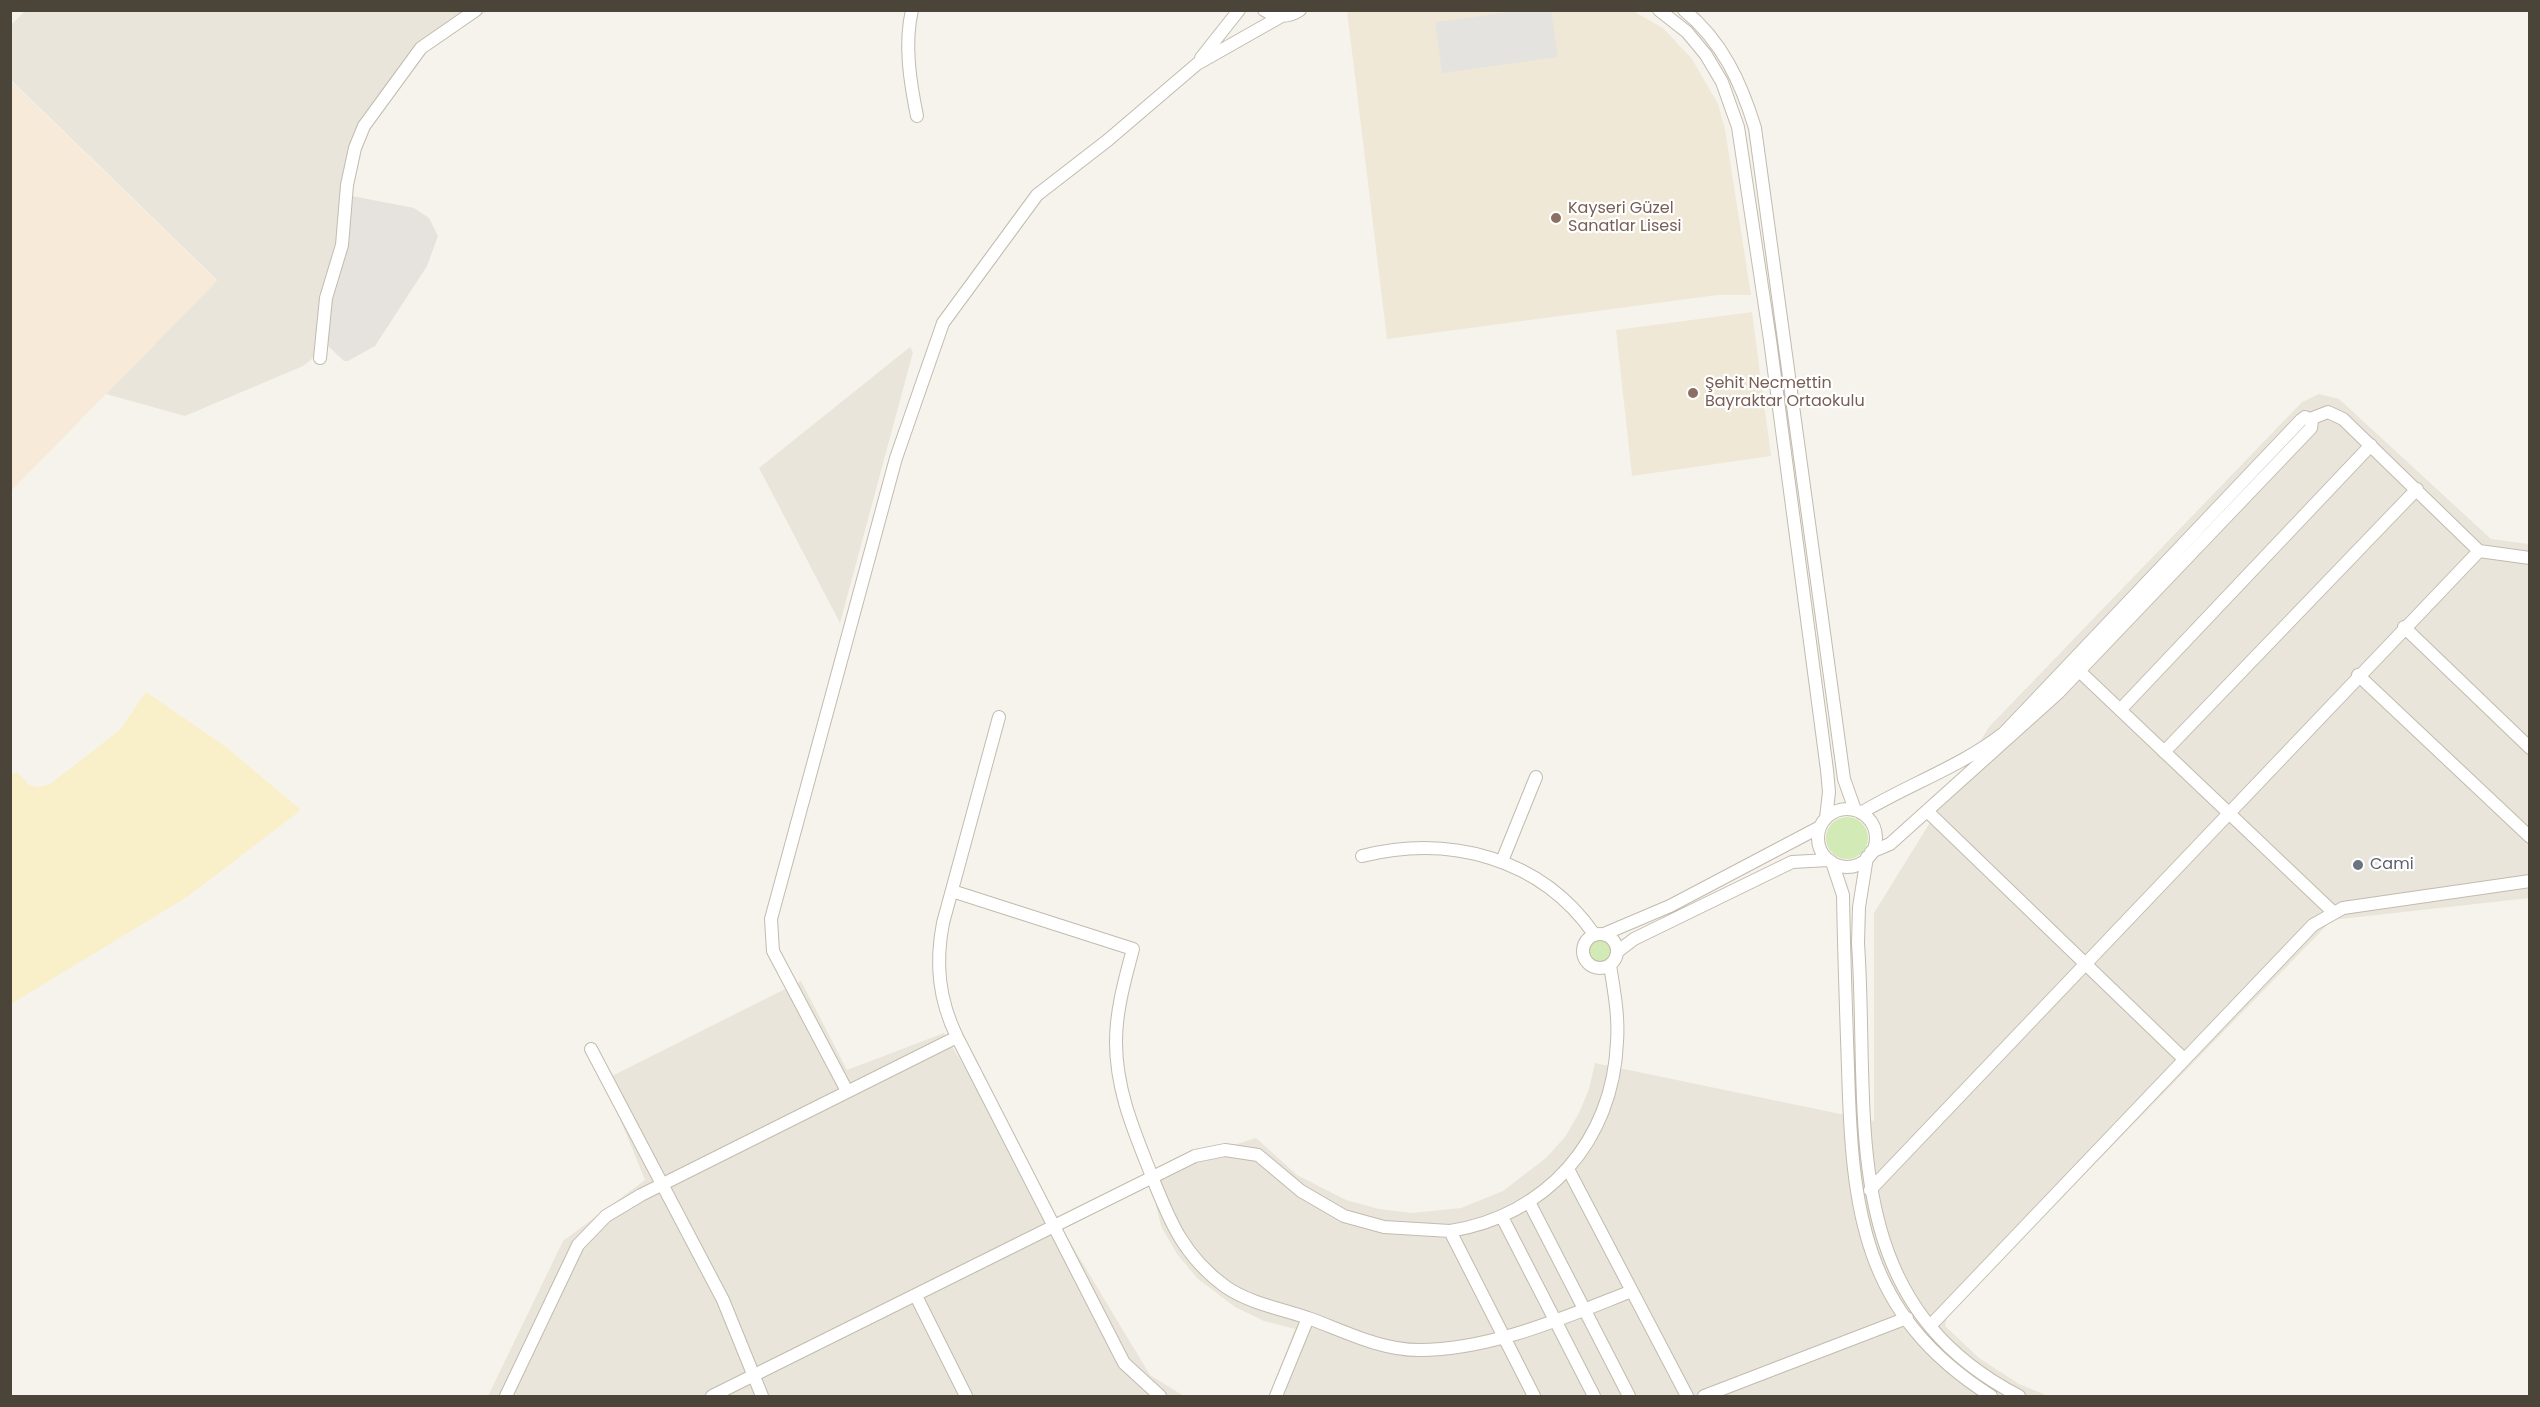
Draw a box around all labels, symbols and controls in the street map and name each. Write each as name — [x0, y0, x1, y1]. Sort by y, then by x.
place label: Kayseri Güzel Sanatlar Lisesi — [1568, 199, 1681, 237]
marker: Kayseri Güzel Sanatlar Lisesi — [1549, 211, 1563, 225]
place label: Şehit Necmettin Bayraktar Ortaokulu — [1705, 374, 1865, 412]
marker: Şehit Necmettin Bayraktar Ortaokulu — [1686, 386, 1700, 400]
place label: Cami — [2370, 855, 2414, 875]
marker: Cami — [2351, 858, 2365, 872]

